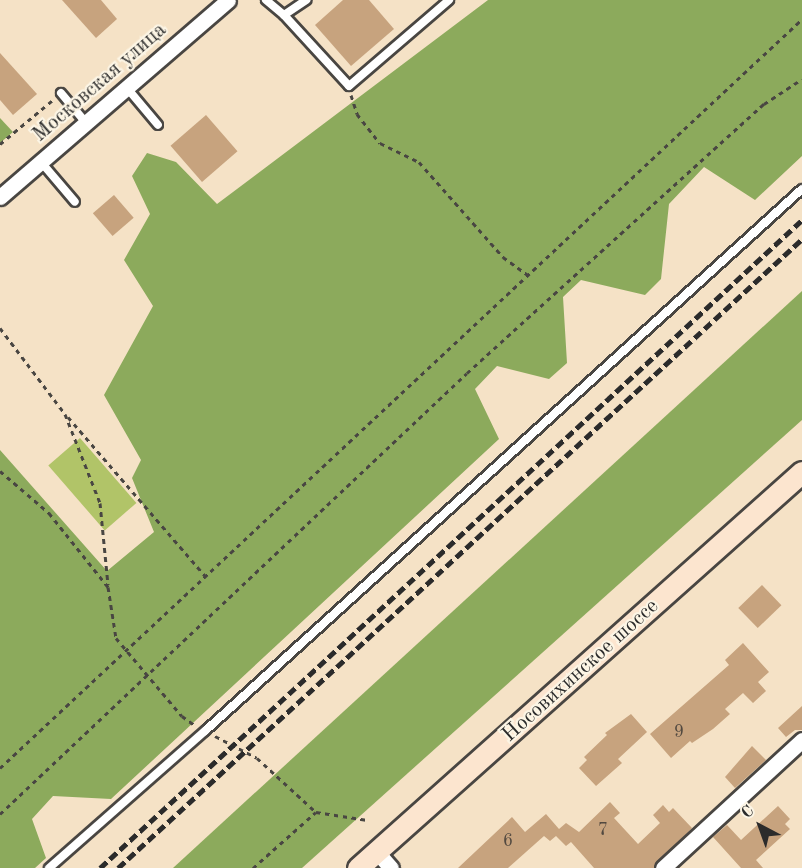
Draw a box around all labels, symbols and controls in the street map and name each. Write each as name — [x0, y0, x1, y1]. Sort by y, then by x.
street label: Московская улица — [28, 18, 172, 148]
street label: Носовихинское шоссе — [498, 594, 664, 748]
house number: 9 — [674, 721, 684, 743]
north arrow — [730, 796, 790, 856]
text: С — [739, 803, 757, 822]
house number: 7 — [598, 819, 608, 841]
house number: 6 — [503, 830, 513, 852]

